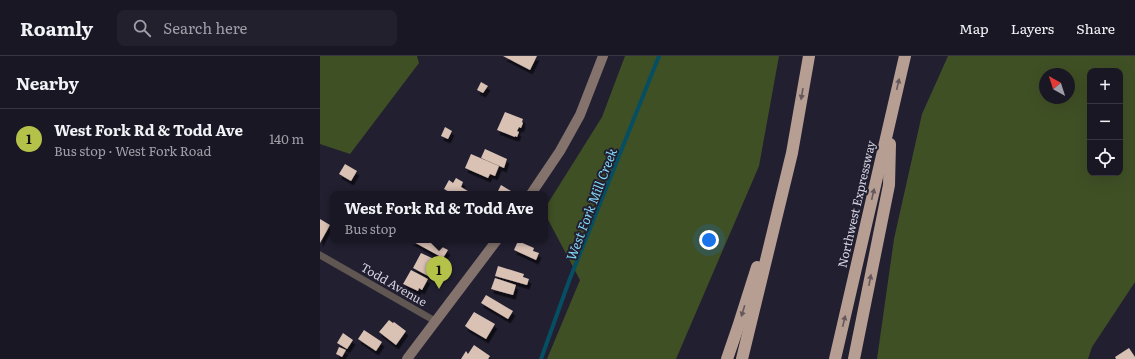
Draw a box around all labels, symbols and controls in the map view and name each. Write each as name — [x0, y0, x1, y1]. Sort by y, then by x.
search box — [117, 10, 397, 46]
text: Roamly — [20, 14, 93, 42]
text: Search here — [163, 16, 247, 39]
icon: search — [131, 17, 153, 39]
text: Map — [959, 18, 989, 38]
text: Layers — [1011, 18, 1054, 38]
text: Share — [1076, 18, 1115, 38]
north arrow — [1039, 68, 1075, 104]
map controls — [1087, 68, 1123, 176]
button: + — [1087, 68, 1123, 104]
text: Nearby — [16, 70, 79, 95]
one-way arrow — [895, 78, 901, 90]
one-way arrow — [799, 88, 805, 100]
button: − — [1087, 104, 1123, 140]
text: West Fork Rd & Todd Ave — [54, 118, 243, 141]
text: 1 — [26, 129, 32, 148]
text: 140 m — [269, 129, 304, 148]
street label: Northwest Expressway — [833, 138, 879, 269]
button: locate — [1087, 140, 1123, 176]
text: Bus stop · West Fork Road — [54, 141, 211, 160]
water label: West Fork Mill Creek — [561, 144, 621, 263]
one-way arrow — [870, 188, 876, 200]
popup — [330, 191, 548, 243]
text: West Fork Rd & Todd Ave — [345, 196, 533, 219]
text: Bus stop — [345, 219, 396, 238]
your location — [699, 230, 719, 250]
pin: 1 — [426, 256, 452, 289]
street label: Todd Avenue — [357, 258, 431, 310]
one-way arrow — [867, 273, 873, 286]
one-way arrow — [740, 305, 746, 317]
one-way arrow — [842, 315, 848, 327]

